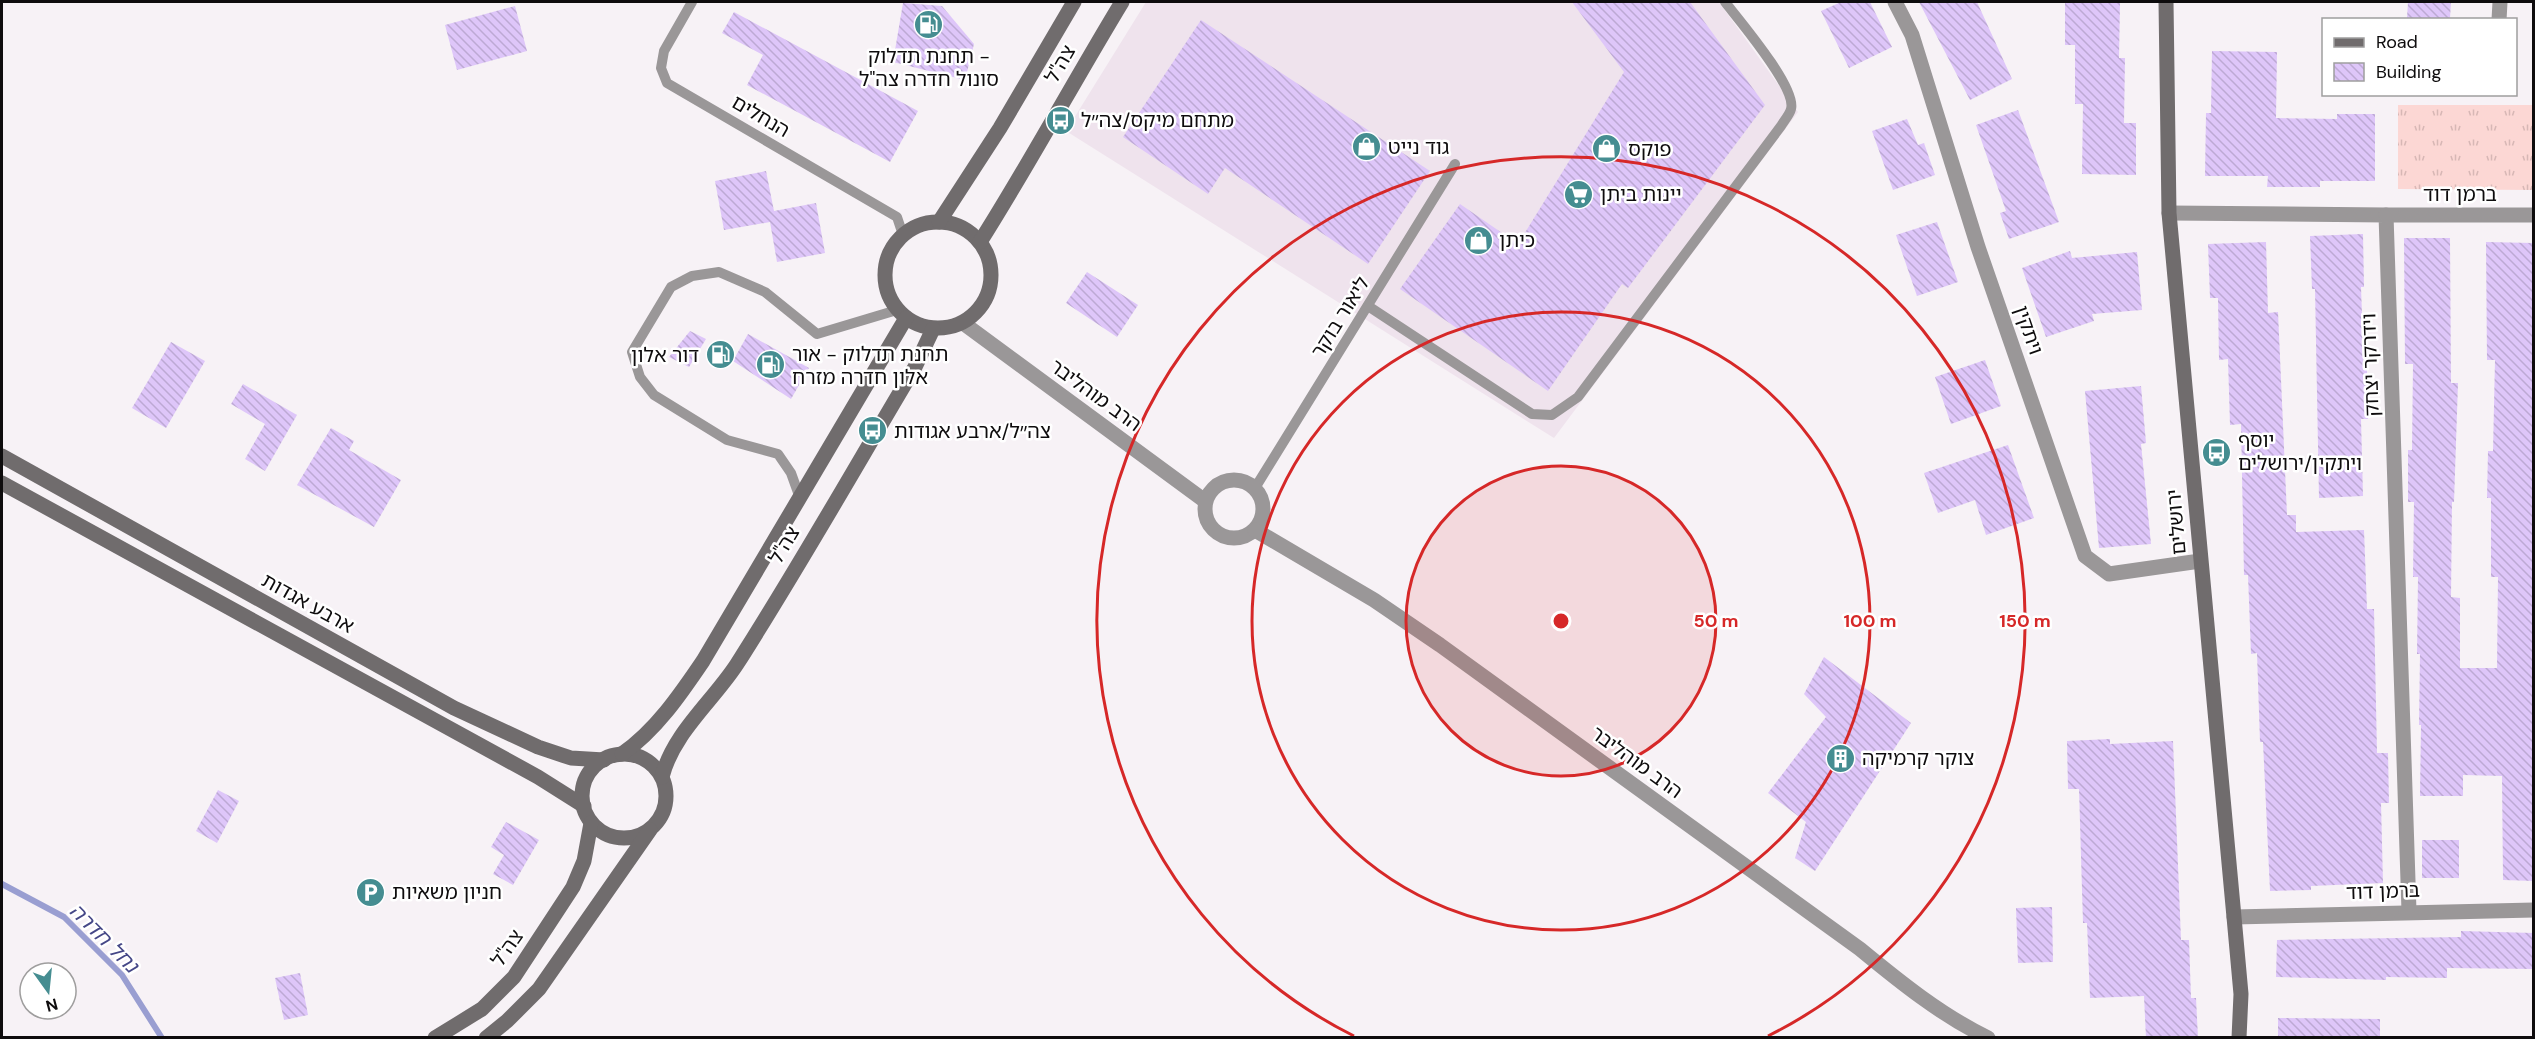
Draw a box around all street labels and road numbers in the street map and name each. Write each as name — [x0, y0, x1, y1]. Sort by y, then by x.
street label: צה"ל — [1039, 40, 1081, 88]
street label: הנחלים — [727, 89, 795, 143]
street label: ברמן דוד — [2423, 181, 2497, 207]
street label: ליאור בוקר — [1305, 272, 1375, 362]
street label: ויתקין — [2009, 302, 2049, 358]
street label: וידרקר יצחק — [2355, 313, 2385, 417]
street label: הרב מוהליבר — [1045, 353, 1147, 437]
street label: ירושלים — [2160, 488, 2192, 556]
street label: צה"ל — [763, 521, 805, 569]
street label: ארבע אגדות — [257, 567, 359, 639]
street label: הרב מוהליבר — [1586, 720, 1688, 804]
street label: ברמן דוד — [2346, 877, 2420, 905]
street label: צה"ל — [485, 924, 529, 972]

